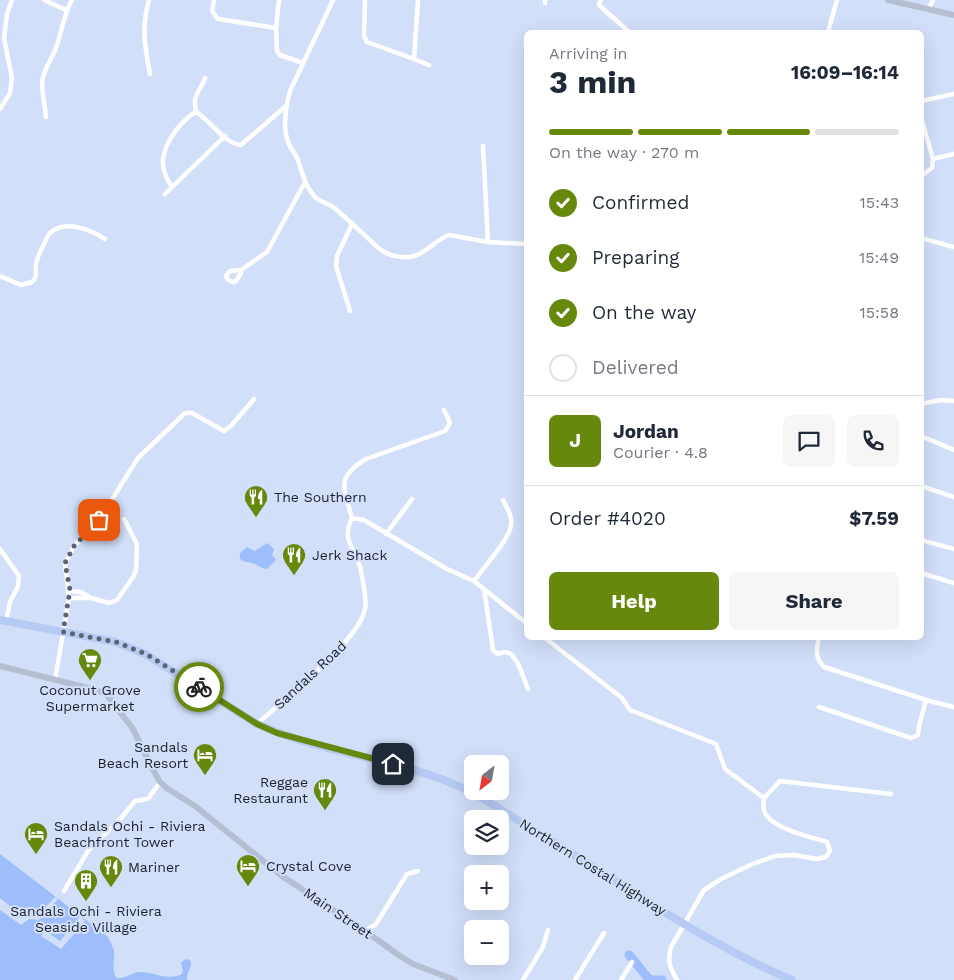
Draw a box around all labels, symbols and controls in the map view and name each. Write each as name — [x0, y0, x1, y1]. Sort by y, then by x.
text: Arriving in — [549, 44, 627, 63]
text: 16:09–16:14 — [791, 61, 899, 84]
text: 3 min — [549, 63, 636, 101]
text: On the way · 270 m — [549, 143, 699, 162]
icon: check — [549, 189, 577, 217]
text: Confirmed — [592, 191, 689, 214]
text: 15:43 — [860, 193, 899, 212]
icon: check — [549, 244, 577, 272]
text: Preparing — [592, 246, 679, 269]
text: 15:49 — [859, 248, 899, 267]
icon: check — [549, 299, 577, 327]
text: On the way — [592, 301, 696, 324]
text: 15:58 — [860, 303, 899, 322]
text: Delivered — [592, 356, 679, 379]
button: chat — [783, 415, 835, 467]
button: phone — [847, 415, 899, 467]
text: Jordan — [613, 420, 679, 443]
text: J — [569, 429, 581, 452]
text: Courier · 4.8 — [613, 443, 708, 462]
restaurant icon: The Southern — [243, 484, 269, 518]
place label: The Southern — [274, 489, 367, 505]
pin — [78, 499, 120, 541]
icon: bag — [85, 506, 113, 534]
text: Order #4020 — [549, 507, 666, 530]
text: $7.59 — [849, 507, 899, 530]
restaurant icon: Jerk Shack — [281, 542, 307, 576]
place label: Jerk Shack — [312, 547, 387, 563]
button: Help — [549, 572, 719, 630]
button: Share — [729, 572, 899, 630]
street label: Sandals Road — [271, 638, 349, 712]
supermarket icon: Coconut Grove Supermarket — [77, 647, 103, 681]
courier — [174, 662, 224, 712]
icon: bike — [185, 673, 213, 701]
place label: Coconut Grove Supermarket — [39, 682, 141, 714]
place label: Sandals Beach Resort — [97, 739, 188, 771]
hotel icon: Sandals Beach Resort — [192, 742, 218, 776]
pin — [372, 743, 414, 785]
icon: home — [379, 750, 407, 778]
north arrow — [464, 755, 509, 800]
map controls — [464, 755, 509, 965]
place label: Reggae Restaurant — [233, 774, 308, 806]
restaurant icon: Reggae Restaurant — [312, 777, 338, 811]
button: layers — [464, 810, 509, 855]
street label: Northern Costal Highway — [517, 815, 670, 919]
place label: Sandals Ochi - Riviera Beachfront Tower — [54, 818, 206, 850]
hotel icon: Sandals Ochi - Riviera Beachfront Tower — [23, 821, 49, 855]
hotel icon: Crystal Cove — [235, 853, 261, 887]
restaurant icon: Mariner — [98, 854, 124, 888]
place label: Crystal Cove — [266, 858, 351, 874]
place label: Mariner — [128, 859, 180, 875]
button: + — [464, 865, 509, 910]
building icon: Sandals Ochi - Riviera Seaside Village — [73, 868, 99, 902]
street label: Main Street — [301, 884, 375, 942]
place label: Sandals Ochi - Riviera Seaside Village — [10, 903, 162, 935]
button: − — [464, 920, 509, 965]

